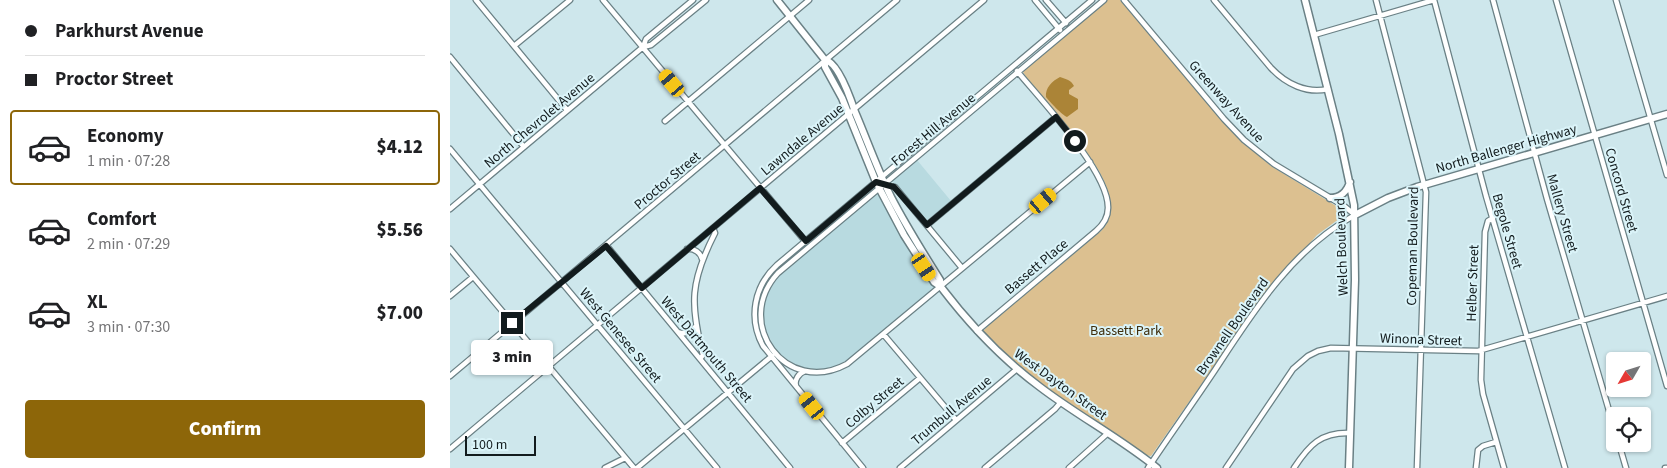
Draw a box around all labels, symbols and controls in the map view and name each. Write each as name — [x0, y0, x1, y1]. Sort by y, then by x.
text: Parkhurst Avenue — [55, 18, 204, 45]
street label: Greenway Avenue — [1184, 56, 1269, 147]
text: Proctor Street — [55, 66, 173, 93]
car — [656, 67, 687, 99]
street label: North Chevrolet Avenue — [480, 68, 599, 173]
street label: Forest Hill Avenue — [887, 88, 980, 171]
street label: Lawndale Avenue — [757, 99, 849, 180]
street label: North Ballenger Highway — [1433, 119, 1580, 179]
text: Economy — [87, 123, 164, 150]
icon: car — [27, 125, 72, 170]
route start — [1064, 130, 1086, 152]
text: $4.12 — [377, 134, 423, 161]
street label: Concord Street — [1599, 146, 1643, 235]
street label: Proctor Street — [630, 147, 705, 215]
text: 1 min · 07:28 — [87, 150, 170, 172]
street label: Mallery Street — [1541, 172, 1583, 255]
car — [1026, 186, 1059, 216]
street label: Copeman Boulevard — [1402, 186, 1424, 306]
street label: Begole Street — [1487, 191, 1527, 272]
street label: Welch Boulevard — [1330, 198, 1354, 296]
text: Comfort — [87, 206, 157, 233]
icon: car — [27, 208, 72, 253]
text: $5.56 — [377, 217, 423, 244]
text: 2 min · 07:29 — [87, 233, 170, 255]
street label: Bassett Place — [1001, 234, 1073, 299]
street label: Helber Street — [1462, 244, 1484, 322]
car — [909, 250, 938, 284]
street label: Brownell Boulevard — [1192, 274, 1274, 379]
street label: West Genesee Street — [574, 284, 666, 388]
text: XL — [87, 289, 108, 316]
icon: car — [27, 291, 72, 336]
street label: West Dartmouth Street — [656, 292, 757, 407]
text: $7.00 — [377, 300, 423, 327]
route end — [501, 312, 523, 334]
text: 3 min · 07:30 — [87, 316, 170, 338]
park label: Bassett Park — [1090, 321, 1162, 341]
street label: Winona Street — [1379, 329, 1463, 351]
callout: 3 min — [471, 340, 553, 376]
street label: West Dayton Street — [1010, 344, 1111, 426]
text: 3 min — [492, 346, 532, 368]
north arrow — [1606, 352, 1651, 398]
map controls — [1606, 352, 1651, 452]
street label: Trumbull Avenue — [907, 371, 996, 450]
street label: Colby Street — [841, 372, 909, 433]
car — [796, 390, 827, 422]
button: Confirm — [25, 400, 425, 458]
button: locate — [1606, 407, 1651, 452]
scale bar — [465, 433, 536, 456]
text: 100 m — [472, 435, 507, 455]

